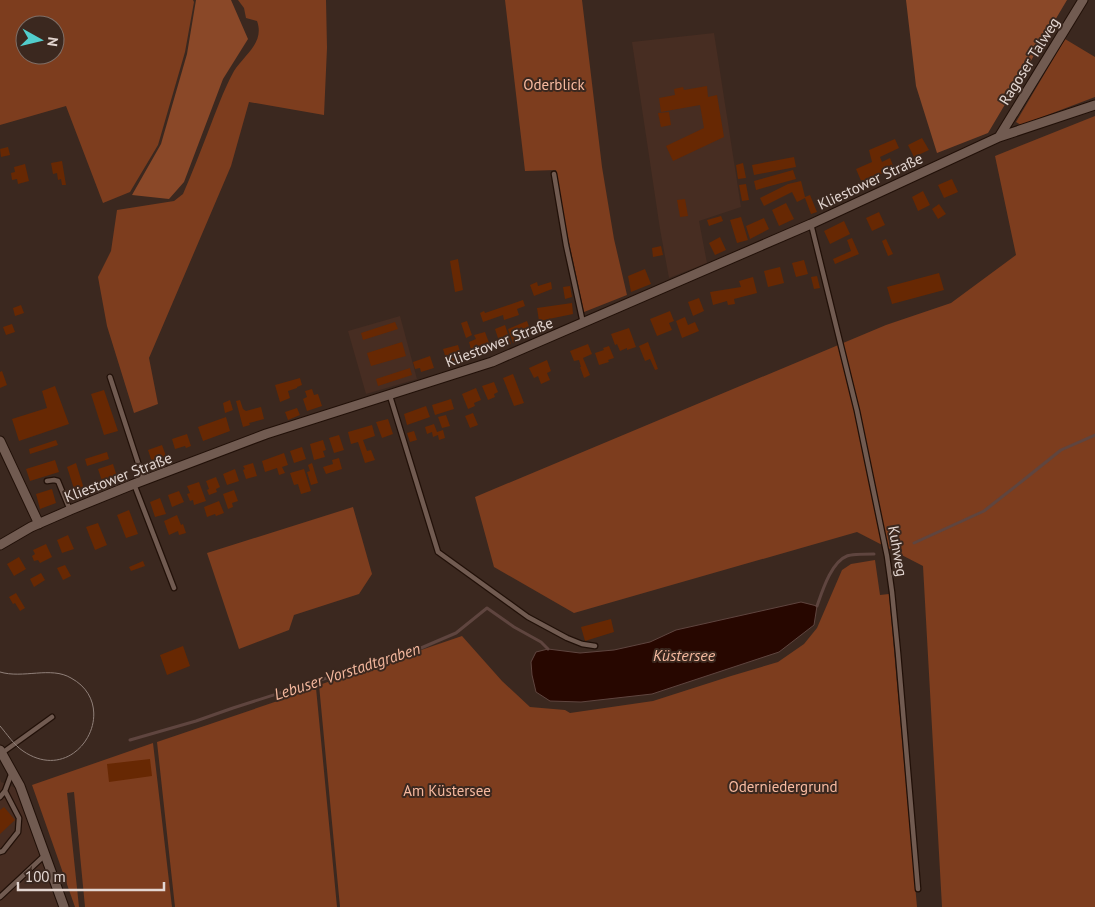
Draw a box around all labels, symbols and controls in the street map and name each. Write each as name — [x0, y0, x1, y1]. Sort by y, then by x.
street label: Ragoser Talweg — [994, 14, 1064, 108]
north arrow — [15, 15, 65, 65]
text: N — [43, 36, 62, 48]
park label: Oderblick — [523, 75, 586, 94]
street label: Kliestower Straße — [814, 148, 926, 214]
street label: Kliestower Straße — [442, 313, 556, 371]
street label: Kliestower Straße — [61, 448, 175, 506]
street label: Kuhweg — [884, 524, 912, 578]
water label: Lebuser Vorstadtgraben — [271, 638, 423, 704]
water label: Küstersee — [653, 645, 716, 665]
park label: Oderniedergrund — [728, 777, 838, 796]
park label: Am Küstersee — [403, 781, 491, 800]
scale bar — [18, 860, 164, 892]
text: 100 m — [25, 867, 66, 886]

